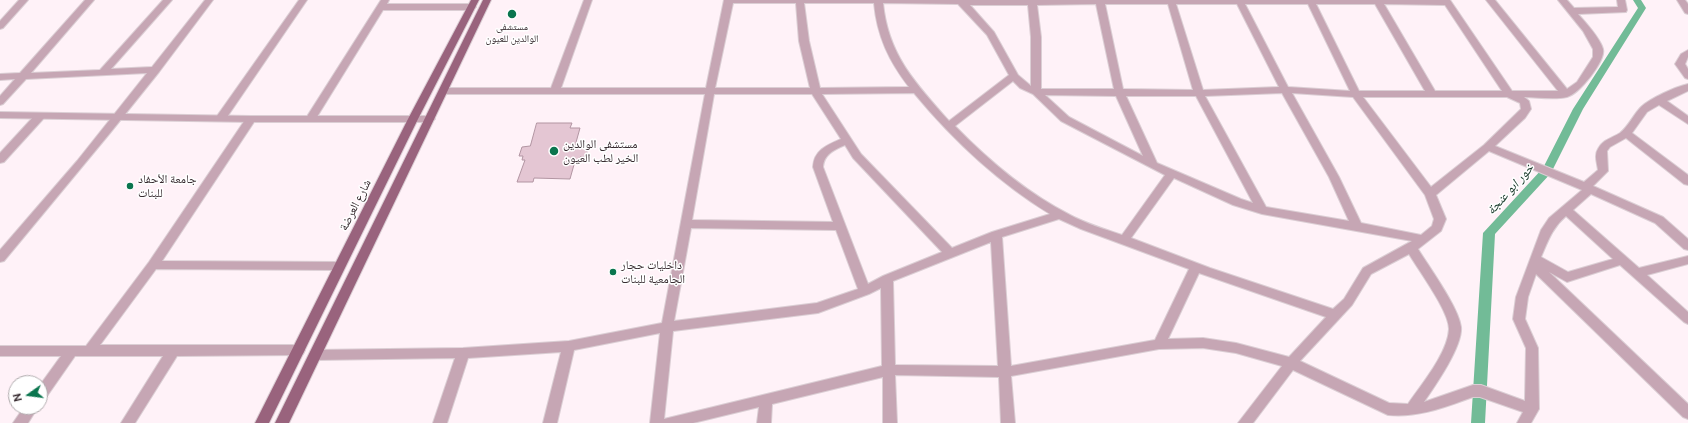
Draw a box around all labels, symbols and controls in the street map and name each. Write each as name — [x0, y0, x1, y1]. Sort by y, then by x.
marker: مستشفى الوالدين للعيون — [506, 8, 518, 20]
place label: مستشفى الوالدين للعيون — [486, 21, 538, 44]
place label: مستشفى الوالدين الخير لطب العيون — [563, 137, 638, 165]
marker: مستشفى الوالدين الخير لطب العيون — [548, 145, 560, 157]
water label: خور ابو عنجة — [1483, 160, 1537, 218]
place label: جامعة الأحفاد للبنات — [138, 172, 197, 200]
street label: شارع العرضة — [336, 177, 374, 233]
marker: جامعة الأحفاد للبنات — [125, 181, 135, 191]
place label: داخليات حجار الجامعية للبنات — [621, 258, 685, 286]
marker: داخليات حجار الجامعية للبنات — [608, 267, 618, 277]
north arrow — [8, 375, 48, 415]
text: N — [11, 392, 24, 403]

